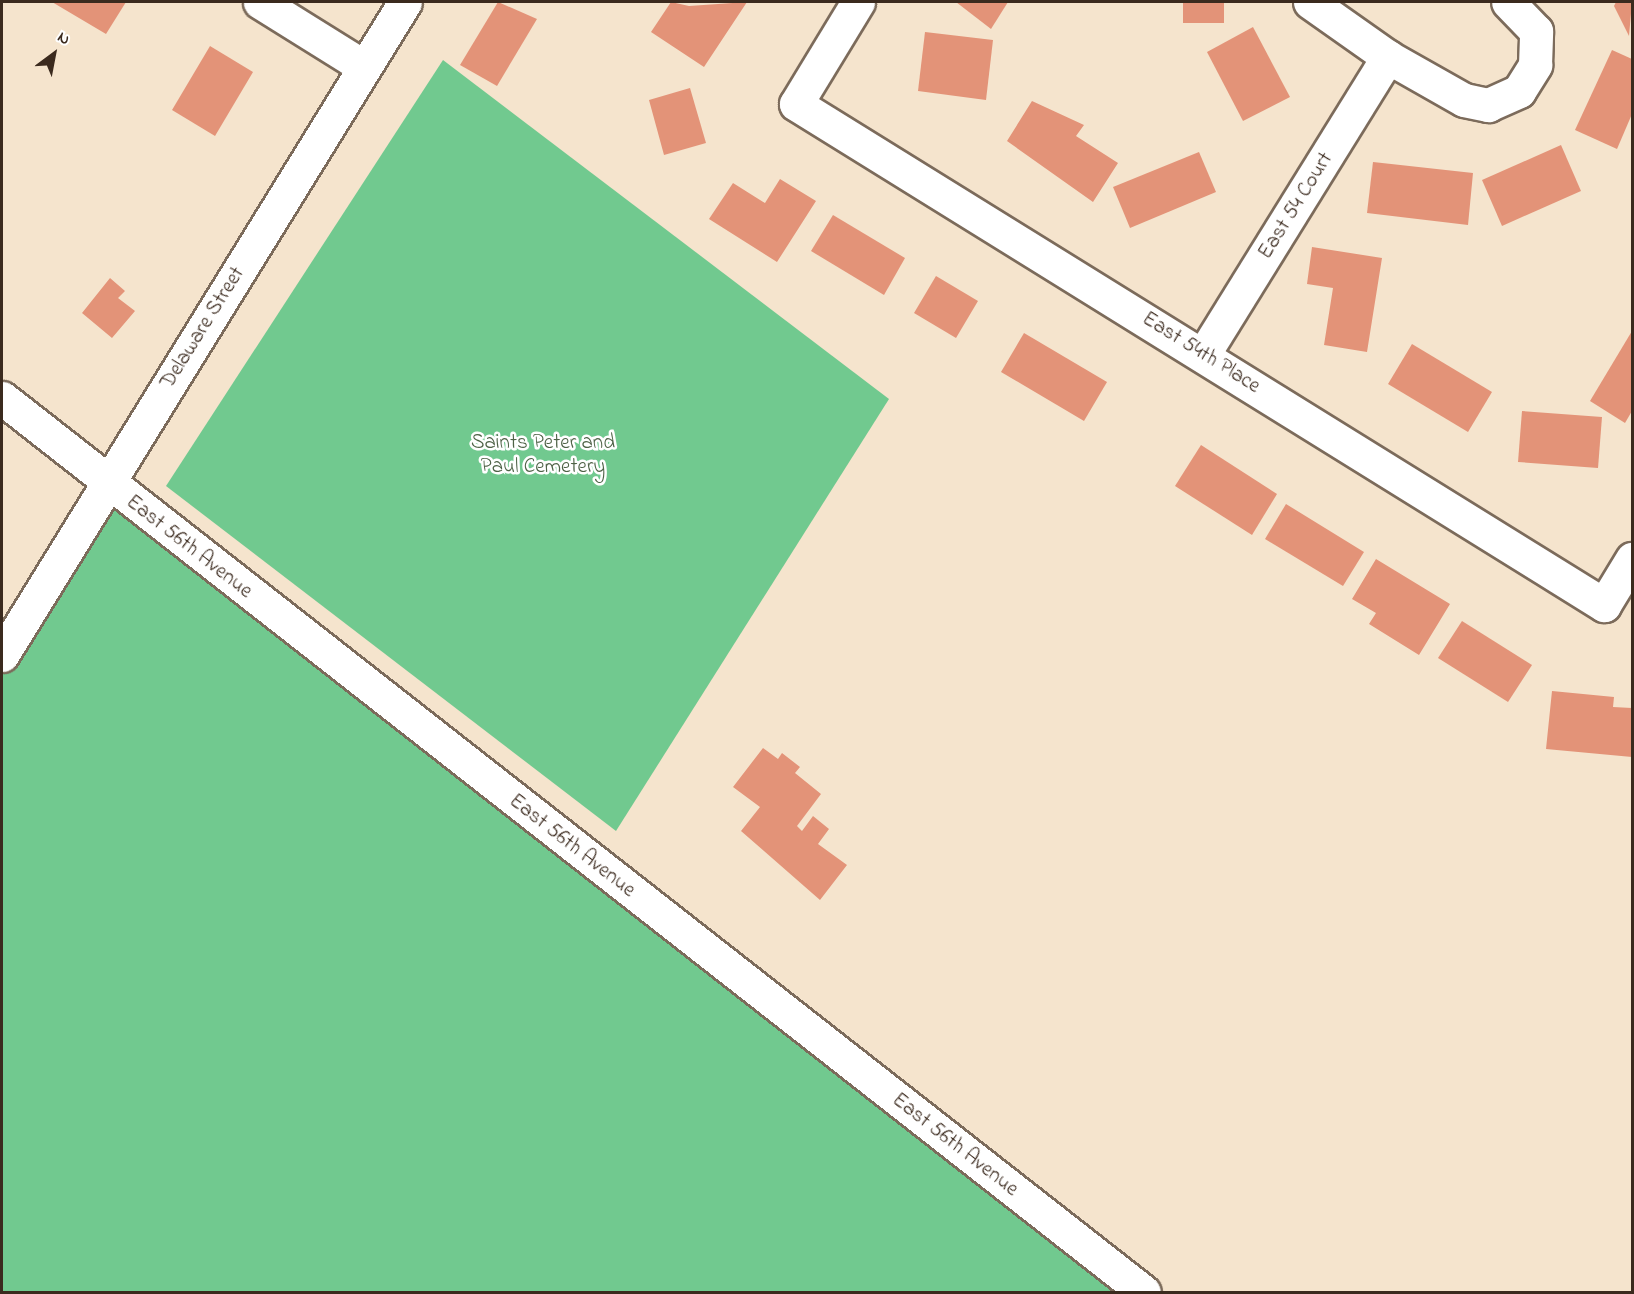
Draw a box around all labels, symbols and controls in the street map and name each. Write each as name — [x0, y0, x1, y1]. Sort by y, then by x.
north arrow — [24, 24, 84, 84]
text: N — [53, 26, 74, 52]
street label: East 54 Court — [1253, 148, 1339, 264]
street label: Delaware Street — [156, 262, 250, 394]
street label: East 54th Place — [1137, 307, 1265, 399]
park label: Saints Peter and Paul Cemetery — [471, 430, 615, 480]
street label: East 56th Avenue — [121, 490, 257, 604]
street label: East 56th Avenue — [504, 789, 640, 903]
street label: East 56th Avenue — [887, 1088, 1023, 1202]

